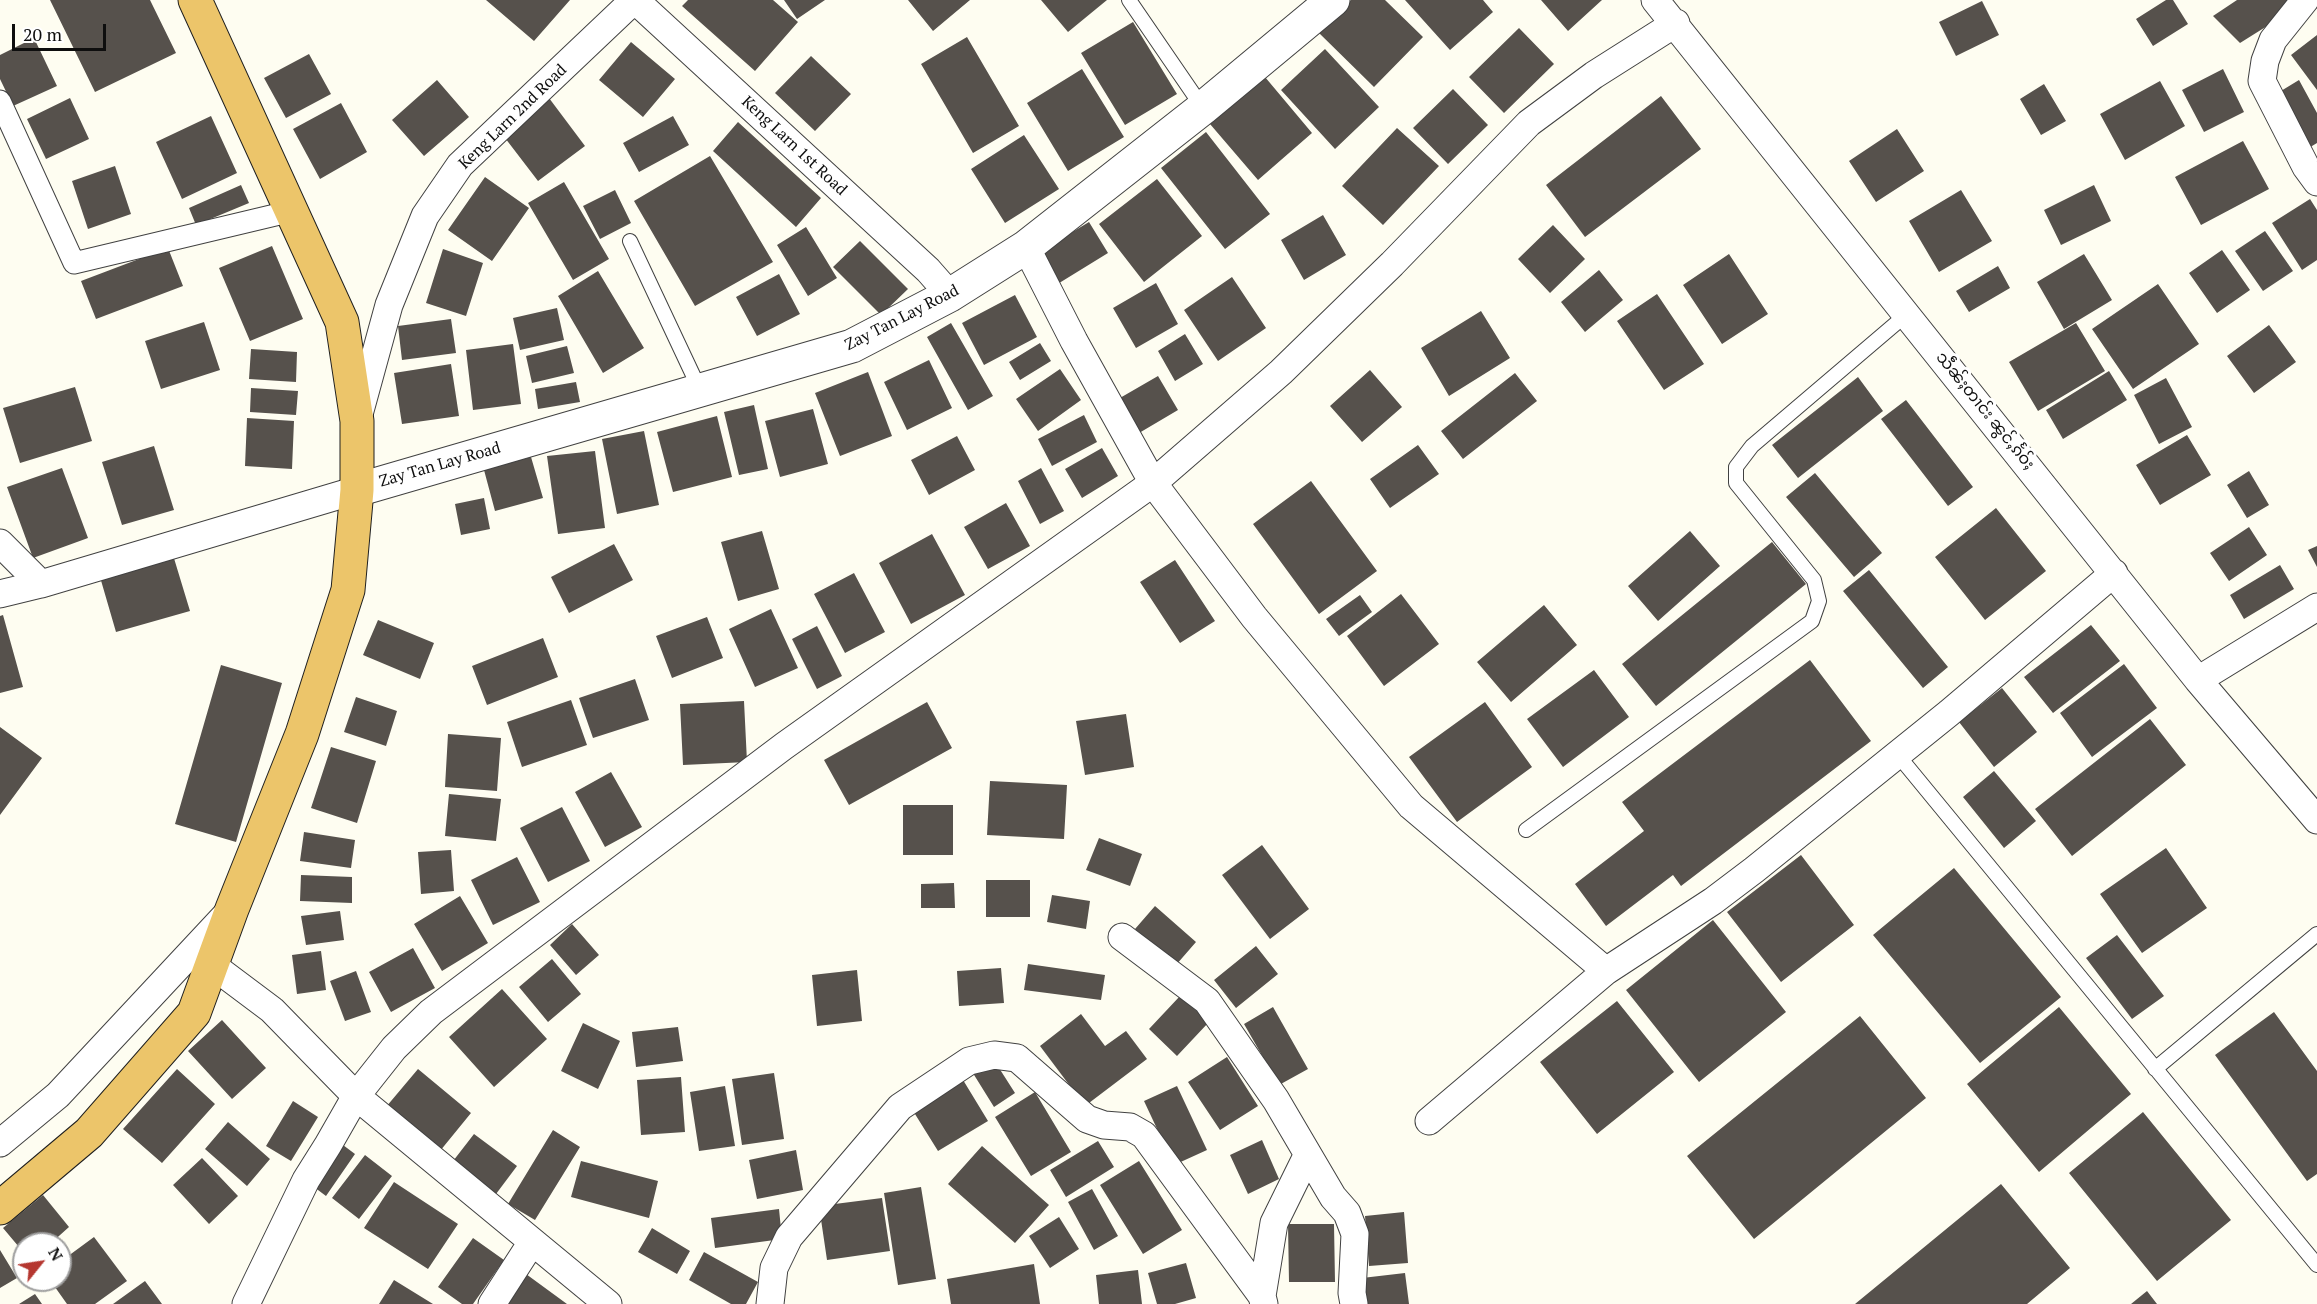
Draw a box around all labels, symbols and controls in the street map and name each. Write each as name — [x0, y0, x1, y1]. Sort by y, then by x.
scale bar — [15, 12, 110, 50]
text: 20 m — [23, 22, 62, 46]
street label: Keng Larn 2nd Road — [455, 61, 571, 173]
street label: Keng Larn 1st Road — [737, 92, 851, 200]
street label: Zay Tan Lay Road — [842, 281, 962, 355]
street label: သဵၼ်ႈတၢင်း ၼွင်ႇၵႅဝ်ႈ — [1932, 348, 2038, 474]
street label: Zay Tan Lay Road — [377, 439, 503, 491]
north arrow — [12, 1232, 72, 1292]
text: N — [43, 1243, 68, 1265]

